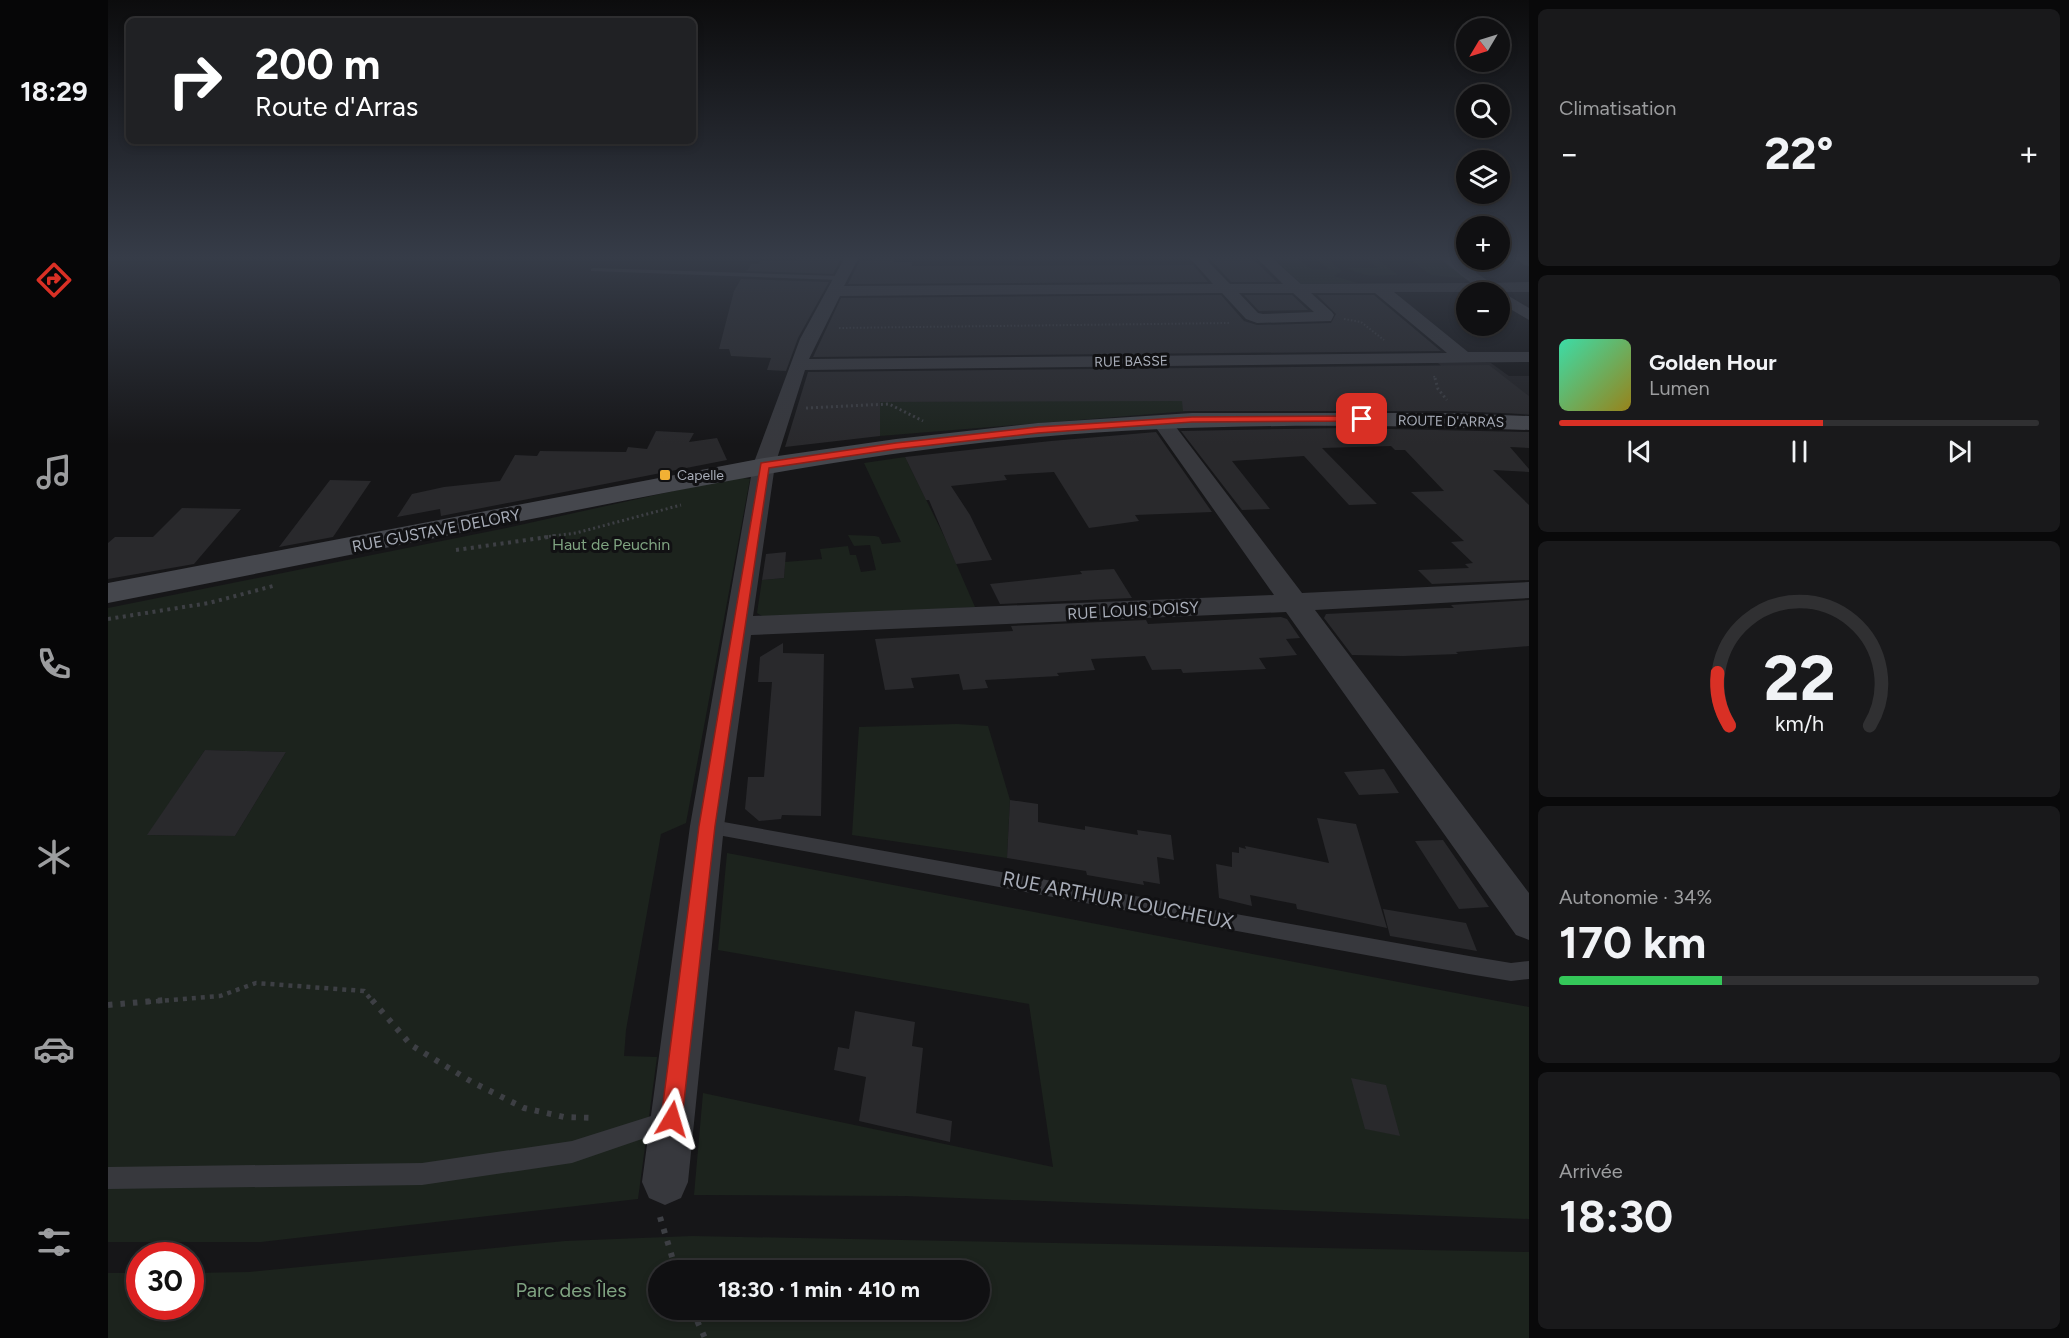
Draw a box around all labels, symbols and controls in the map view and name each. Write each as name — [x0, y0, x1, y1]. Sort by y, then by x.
north arrow — [1456, 18, 1510, 72]
map controls — [1456, 18, 1510, 336]
text: 200 m — [255, 39, 380, 90]
icon: right — [156, 42, 234, 120]
text: 18:29 — [20, 75, 88, 108]
button: search — [1456, 84, 1510, 138]
text: Route d'Arras — [255, 90, 418, 123]
text: Climatisation — [1559, 96, 1676, 120]
text: 22° — [1764, 126, 1834, 180]
text: − — [1559, 134, 1580, 173]
text: + — [2018, 134, 2039, 173]
button: layers — [1456, 150, 1510, 204]
button: + — [1456, 216, 1510, 270]
icon: directions — [33, 259, 75, 301]
button: − — [1456, 282, 1510, 336]
text: Golden Hour — [1649, 349, 1777, 376]
street label: RUE BASSE — [1094, 352, 1168, 371]
text: Lumen — [1649, 376, 1710, 400]
pin — [1336, 393, 1387, 444]
icon: arrive — [1345, 402, 1378, 435]
street label: ROUTE D'ARRAS — [1398, 412, 1504, 431]
icon: previous — [1623, 435, 1656, 468]
icon: pause — [1783, 435, 1816, 468]
icon: next — [1943, 435, 1976, 468]
icon: music — [33, 451, 75, 493]
place label: Capelle — [677, 467, 724, 484]
marker: Capelle — [658, 468, 672, 482]
street label: RUE GUSTAVE DELORY — [350, 505, 522, 556]
park label: Haut de Peuchin — [552, 535, 670, 554]
street label: RUE LOUIS DOISY — [1067, 598, 1200, 623]
text: 22 — [1763, 641, 1835, 716]
icon: phone — [33, 643, 75, 685]
text: km/h — [1775, 711, 1823, 736]
icon: climate — [33, 836, 75, 878]
street label: RUE ARTHUR LOUCHEUX — [1001, 866, 1236, 934]
text: Autonomie · 34% — [1559, 885, 1712, 909]
text: 170 km — [1559, 915, 1706, 969]
icon: car — [33, 1028, 75, 1070]
position arrow — [640, 1087, 704, 1151]
text: Arrivée — [1559, 1159, 1623, 1183]
text: 18:30 — [1559, 1189, 1673, 1243]
icon: filters — [33, 1221, 75, 1263]
speed limit sign: 30 — [126, 1242, 204, 1320]
text: 18:30 · 1 min · 410 m — [718, 1276, 920, 1303]
park label: Parc des Îles — [515, 1278, 627, 1302]

